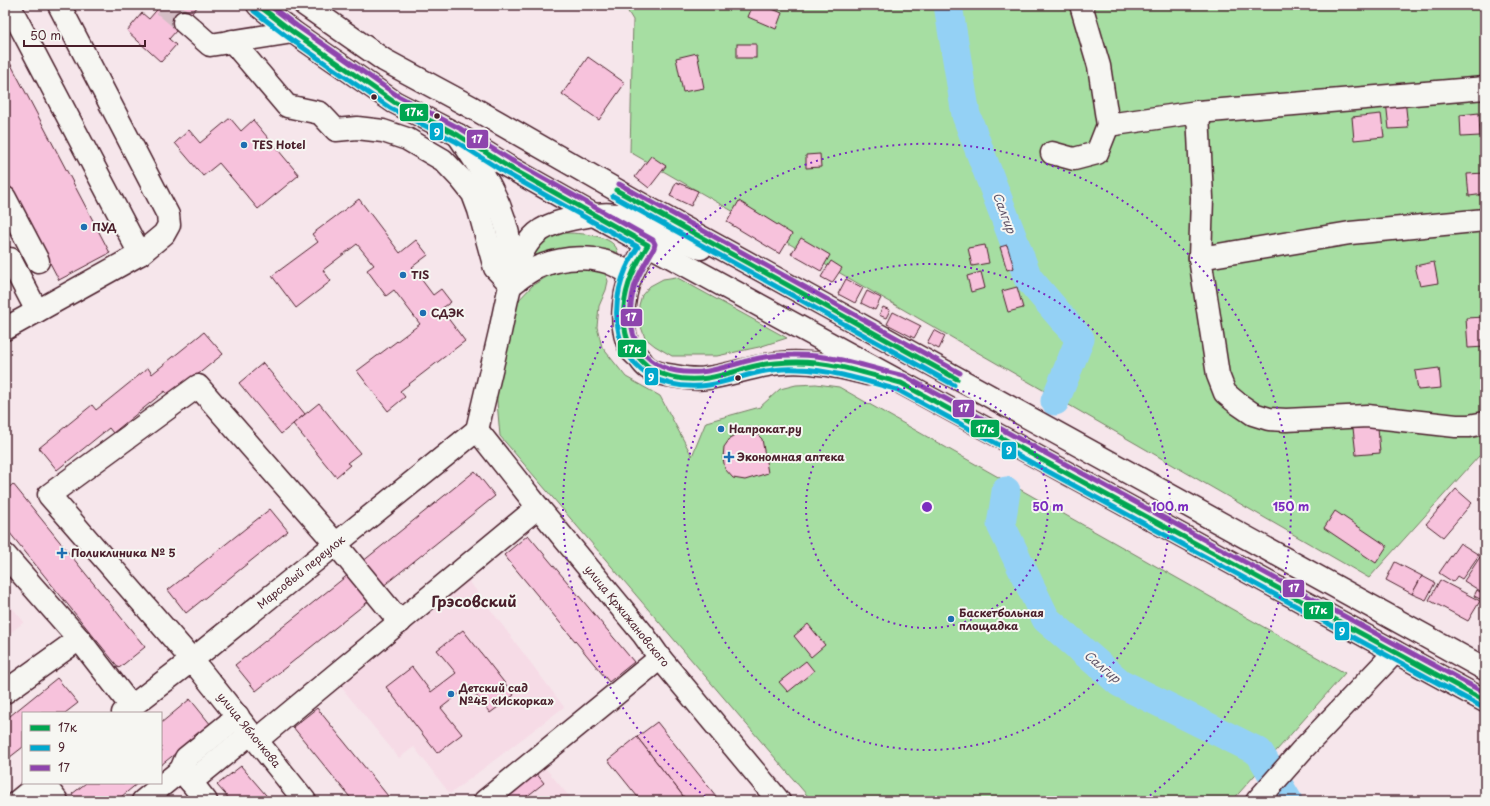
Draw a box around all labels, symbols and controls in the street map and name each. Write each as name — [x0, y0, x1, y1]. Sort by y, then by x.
scale bar — [24, 22, 145, 48]
text: 50 m — [30, 26, 61, 44]
unlabelled marker — [369, 92, 379, 102]
line badge: 17к — [399, 103, 429, 122]
text: 17к — [405, 103, 424, 120]
unlabelled marker — [432, 111, 442, 121]
line badge: 9 — [429, 122, 444, 141]
text: 9 — [434, 123, 441, 140]
line badge: 17 — [466, 129, 489, 149]
text: 17 — [471, 130, 483, 147]
place label: TES Hotel — [252, 136, 305, 153]
marker: TES Hotel — [239, 140, 249, 150]
water label: Салгир — [989, 190, 1021, 236]
place label: ПУД — [92, 218, 117, 235]
marker: ПУД — [79, 222, 89, 232]
place label: TIS — [411, 266, 429, 283]
marker: TIS — [398, 270, 408, 280]
place label: СДЭК — [431, 304, 464, 321]
marker: СДЭК — [418, 308, 428, 318]
line badge: 17 — [620, 308, 643, 327]
text: 17 — [625, 308, 637, 325]
line badge: 17к — [617, 339, 647, 358]
text: 17к — [623, 340, 642, 357]
line badge: 9 — [644, 367, 659, 386]
text: 9 — [648, 368, 655, 385]
unlabelled marker — [733, 373, 743, 383]
line badge: 17 — [952, 399, 975, 418]
text: 17 — [958, 399, 970, 416]
line badge: 17к — [970, 419, 1000, 438]
place label: Напрокат.ру — [729, 420, 802, 437]
text: 17к — [976, 420, 995, 437]
marker: Напрокат.ру — [716, 424, 726, 434]
line badge: 9 — [1001, 441, 1017, 460]
text: 9 — [1006, 441, 1013, 458]
place label: Экономная аптека — [737, 448, 845, 465]
marker: Экономная аптека — [724, 452, 734, 462]
text: 50 m — [1032, 497, 1064, 515]
text: 100 m — [1151, 497, 1189, 515]
text: 150 m — [1273, 497, 1309, 515]
centre of rings — [920, 500, 934, 514]
street label: Марсовый переулок — [253, 530, 349, 613]
place label: Поликлиника № 5 — [71, 544, 176, 561]
marker: Поликлиника № 5 — [56, 547, 68, 559]
street label: улица Кржижановского — [581, 561, 674, 670]
line badge: 17 — [1282, 579, 1305, 598]
text: 17 — [1288, 579, 1300, 596]
district label: Грэсовский — [431, 589, 517, 612]
line badge: 17к — [1303, 601, 1334, 620]
text: 17к — [1309, 601, 1328, 618]
place label: Баскетбольная площадка — [959, 604, 1044, 634]
marker: Баскетбольная площадка — [946, 614, 956, 624]
line badge: 9 — [1334, 621, 1350, 641]
text: 9 — [1339, 622, 1346, 639]
water label: Салгир — [1081, 646, 1125, 687]
place label: Детский сад №45 «Искорка» — [458, 679, 554, 709]
street label: улица Яблочкова — [214, 688, 285, 771]
marker: Детский сад №45 «Искорка» — [446, 689, 456, 699]
legend — [22, 712, 162, 784]
text: 17к — [58, 718, 78, 736]
text: 9 — [58, 738, 65, 756]
text: 17 — [58, 758, 70, 776]

